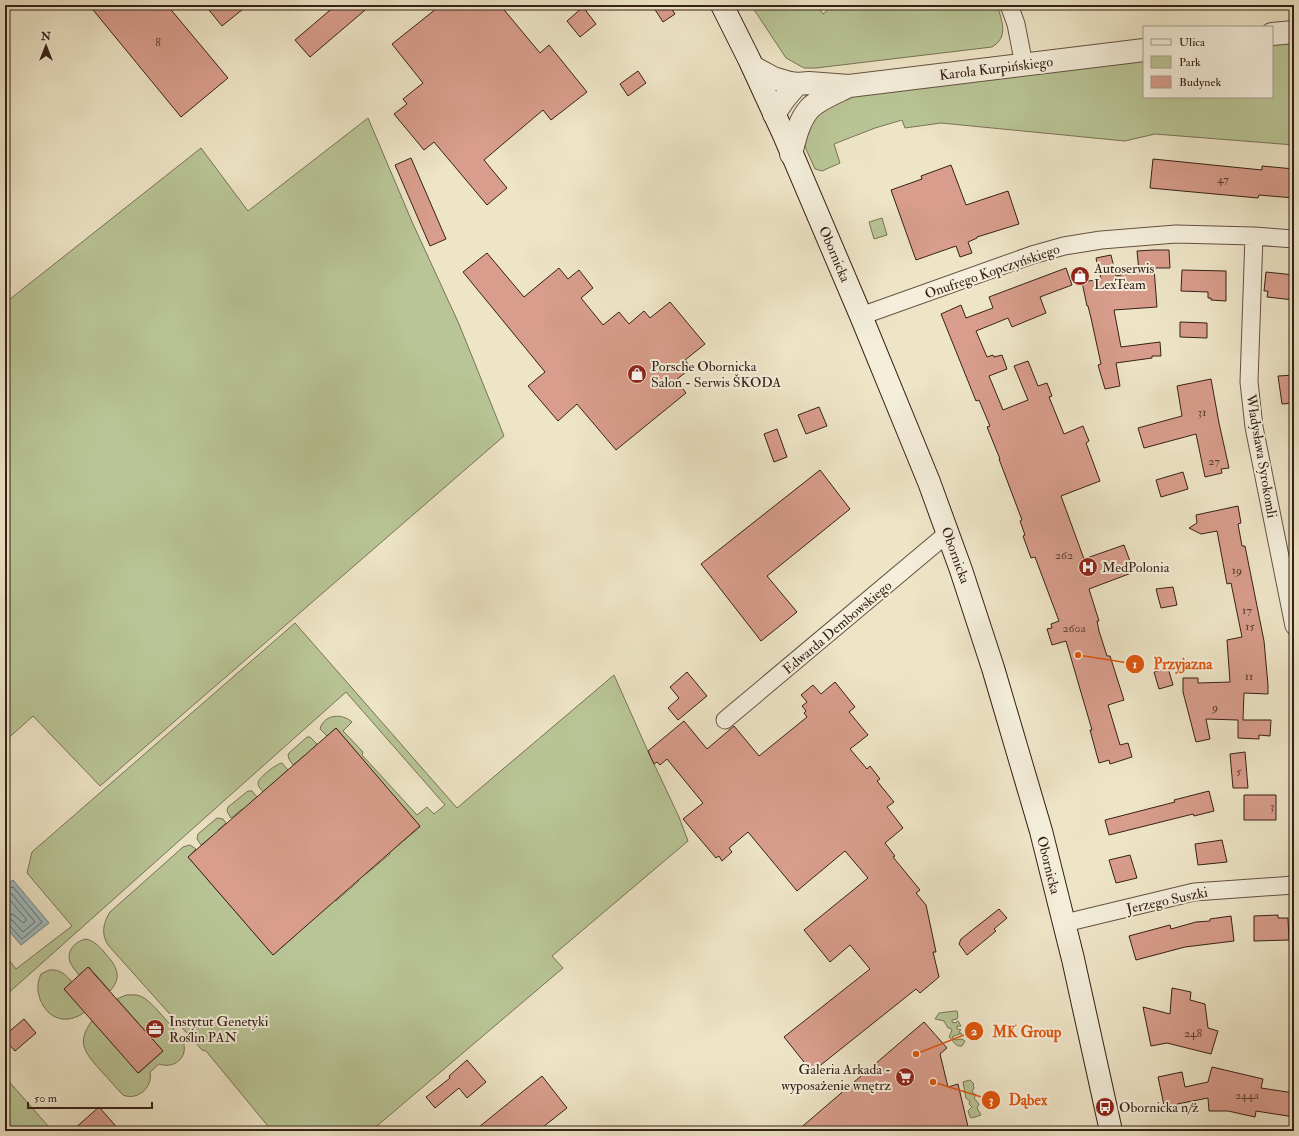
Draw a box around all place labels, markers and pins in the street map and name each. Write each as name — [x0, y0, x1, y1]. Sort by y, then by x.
place label: Autoserwis LexTeam — [1093, 260, 1154, 293]
shop icon: Autoserwis LexTeam — [1069, 265, 1091, 287]
place label: Porsche Obornicka Salon - Serwis ŠKODA — [651, 358, 781, 391]
shop icon: Porsche Obornicka Salon - Serwis ŠKODA — [626, 363, 648, 385]
hospital icon: MedPolonia — [1077, 556, 1099, 578]
place label: MedPolonia — [1102, 559, 1170, 576]
callout: Przyjazna — [1125, 651, 1220, 678]
place label: Instytut Genetyki Roślin PAN — [169, 1013, 269, 1046]
office icon: Instytut Genetyki Roślin PAN — [144, 1018, 166, 1040]
callout: MK Group — [964, 1018, 1069, 1045]
place label: Galeria Arkada - wyposażenie wnętrz — [781, 1061, 891, 1095]
supermarket icon: Galeria Arkada - wyposażenie wnętrz — [894, 1066, 916, 1088]
callout: Dąbex — [981, 1086, 1055, 1113]
bus stop icon: Obornicka n/ż — [1094, 1096, 1116, 1118]
place label: Obornicka n/ż — [1119, 1099, 1199, 1116]

